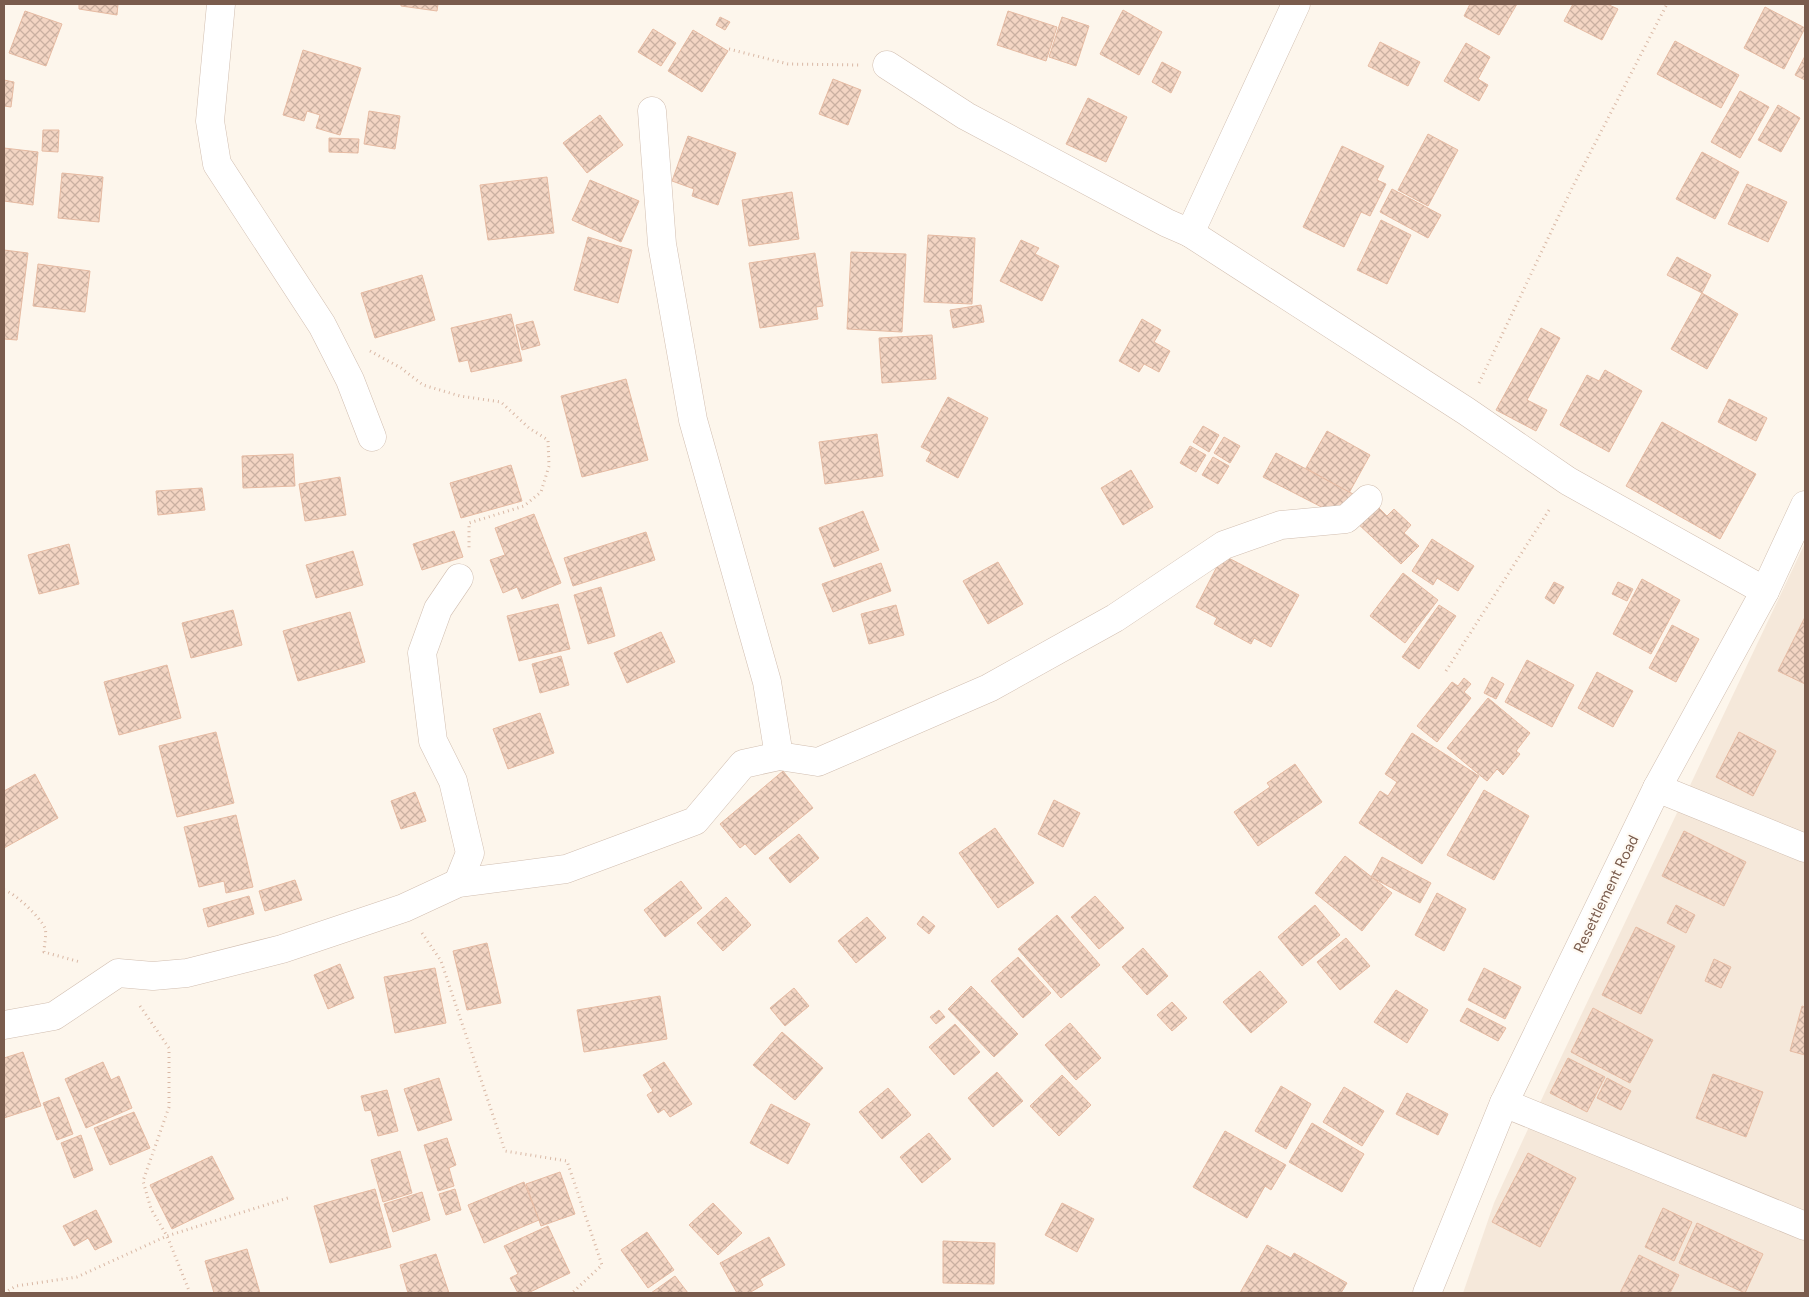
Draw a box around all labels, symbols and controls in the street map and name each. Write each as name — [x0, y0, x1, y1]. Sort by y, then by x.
street label: Resettlement Road — [1570, 832, 1642, 956]

